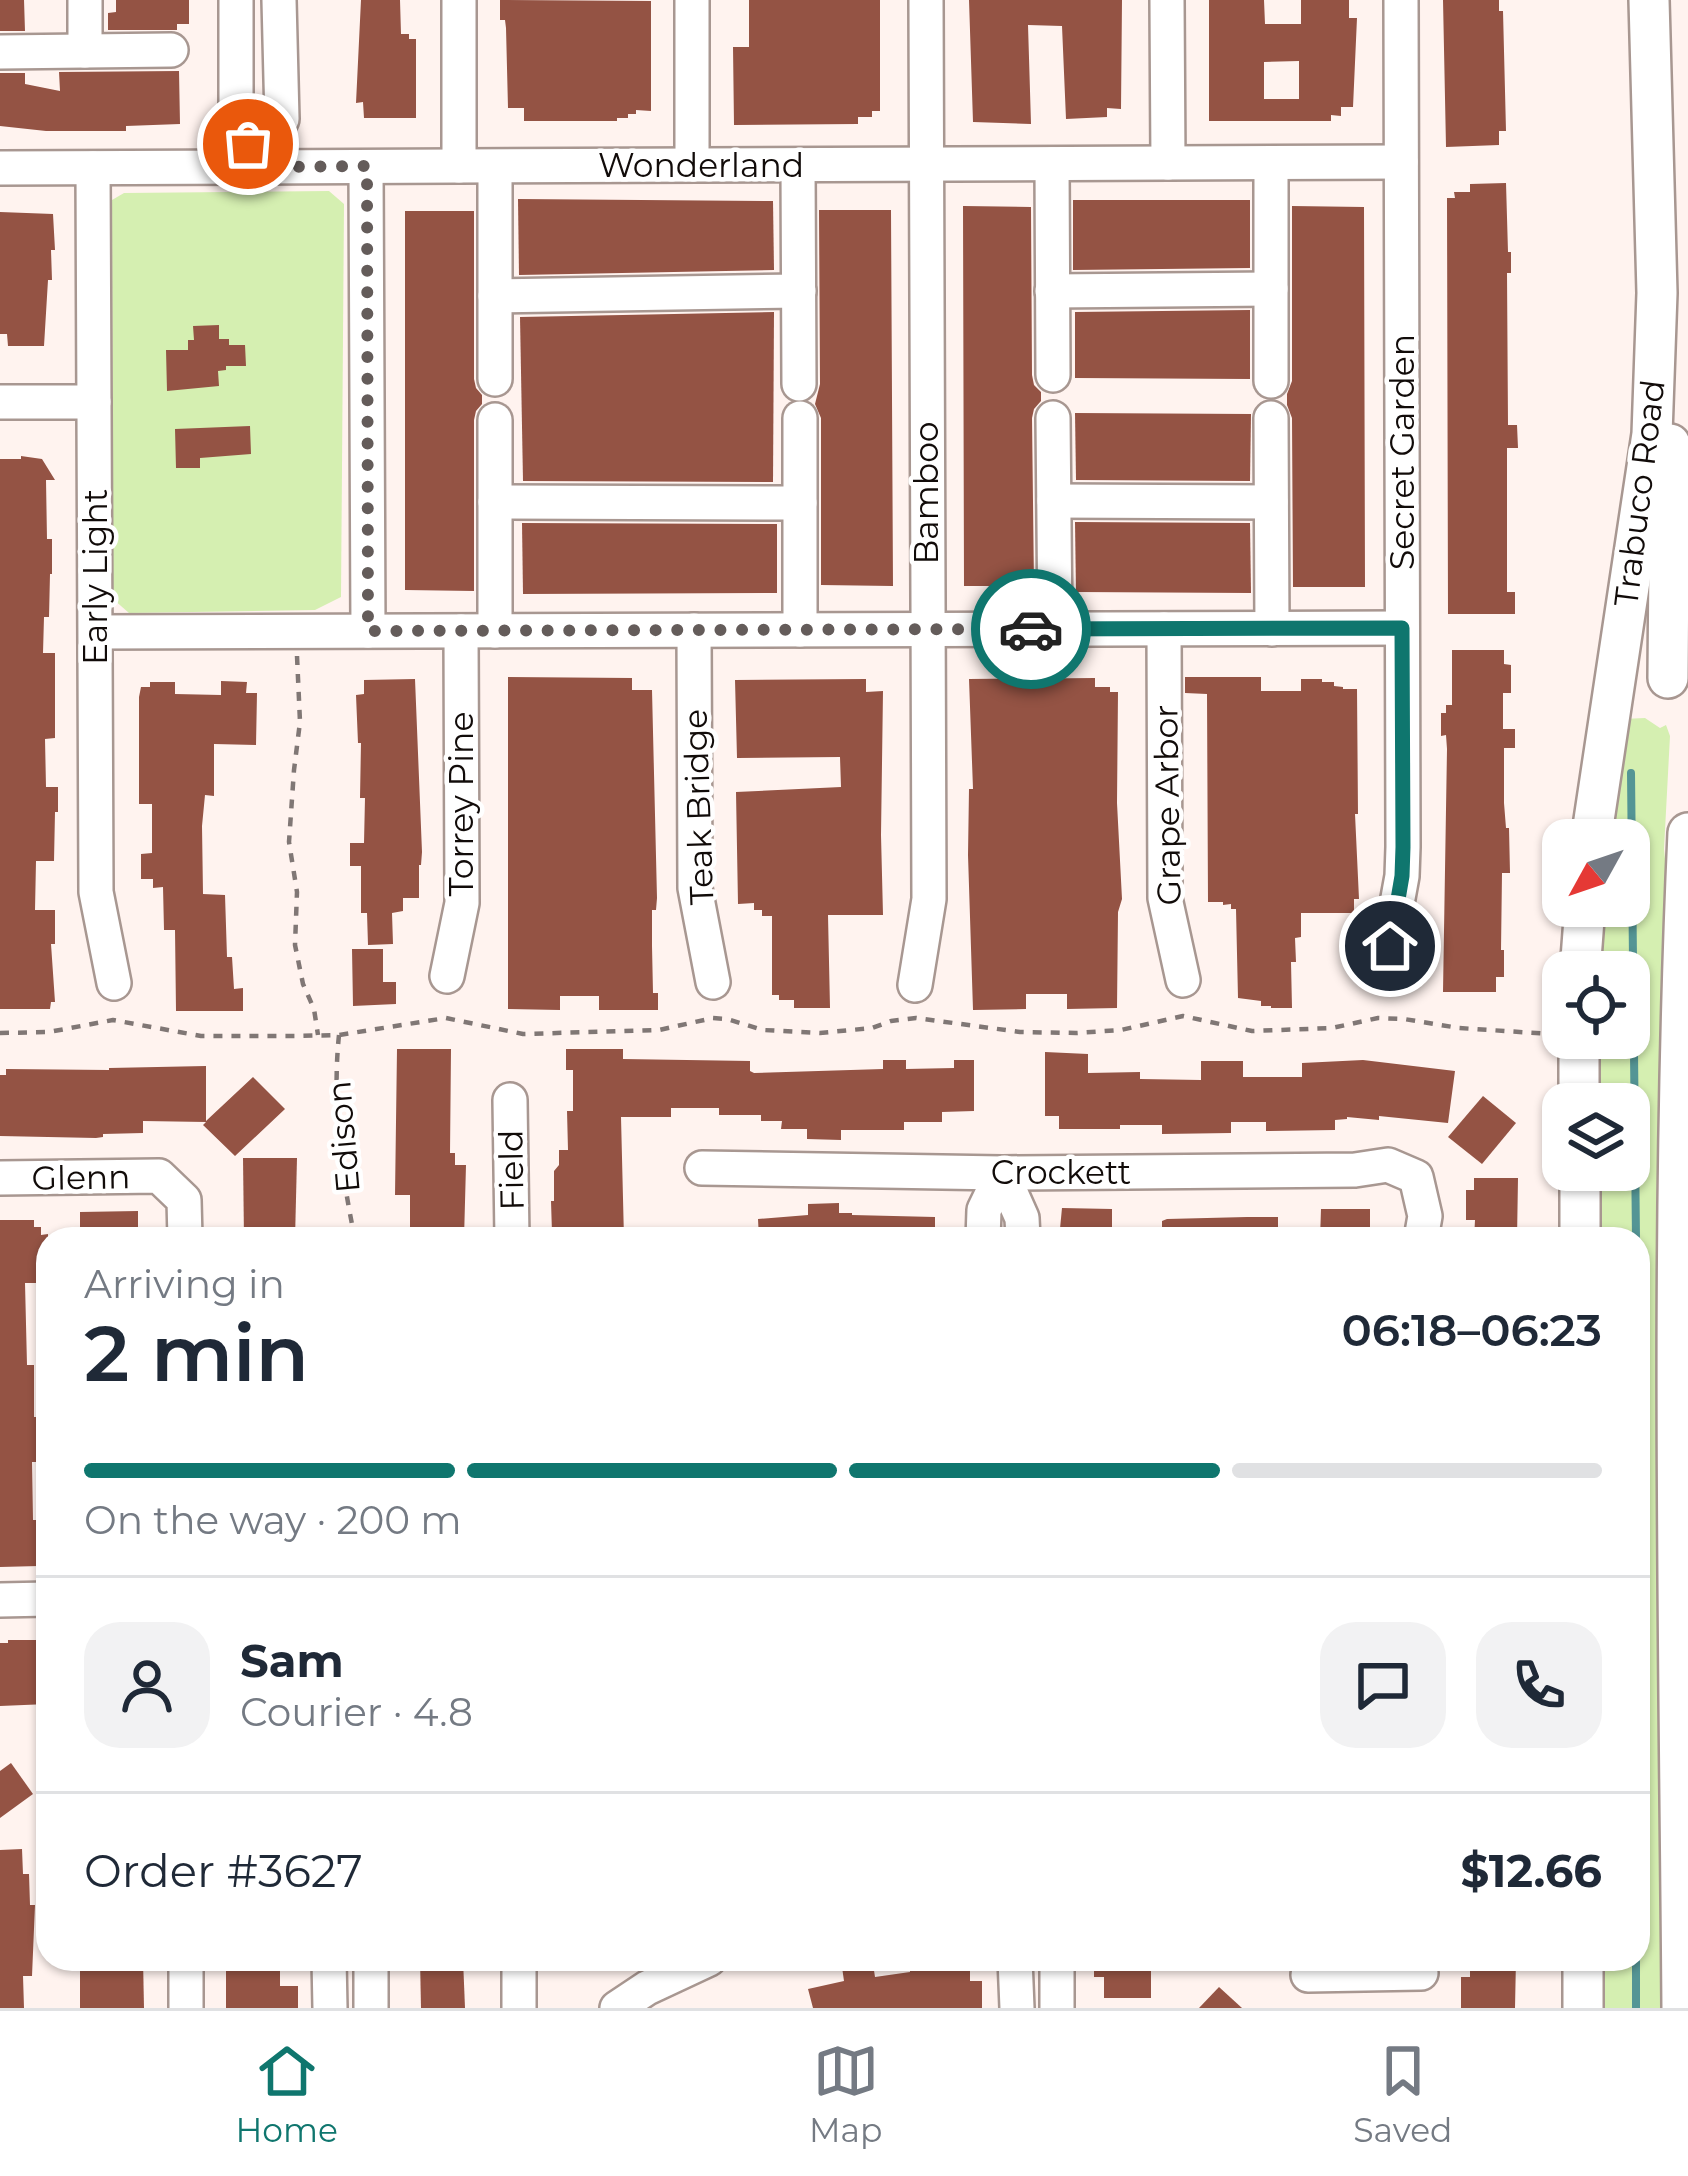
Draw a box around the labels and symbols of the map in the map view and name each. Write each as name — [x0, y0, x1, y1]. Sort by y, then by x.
pin — [197, 93, 299, 195]
street label: Wonderland — [598, 145, 804, 185]
street label: Secret Garden — [1382, 334, 1422, 570]
street label: Trabuco Road — [1605, 377, 1673, 609]
street label: Bamboo — [906, 421, 946, 565]
street label: Early Light — [75, 489, 115, 665]
courier — [971, 569, 1091, 689]
street label: Grape Arbor — [1145, 704, 1189, 906]
street label: Teak Bridge — [675, 708, 721, 906]
street label: Torrey Pine — [441, 712, 481, 896]
north arrow — [1542, 819, 1650, 927]
pin — [1339, 895, 1441, 997]
street label: Edison — [318, 1079, 368, 1195]
street label: Field — [490, 1129, 532, 1211]
street label: Crockett — [991, 1152, 1131, 1192]
street label: Glenn — [31, 1156, 131, 1198]

